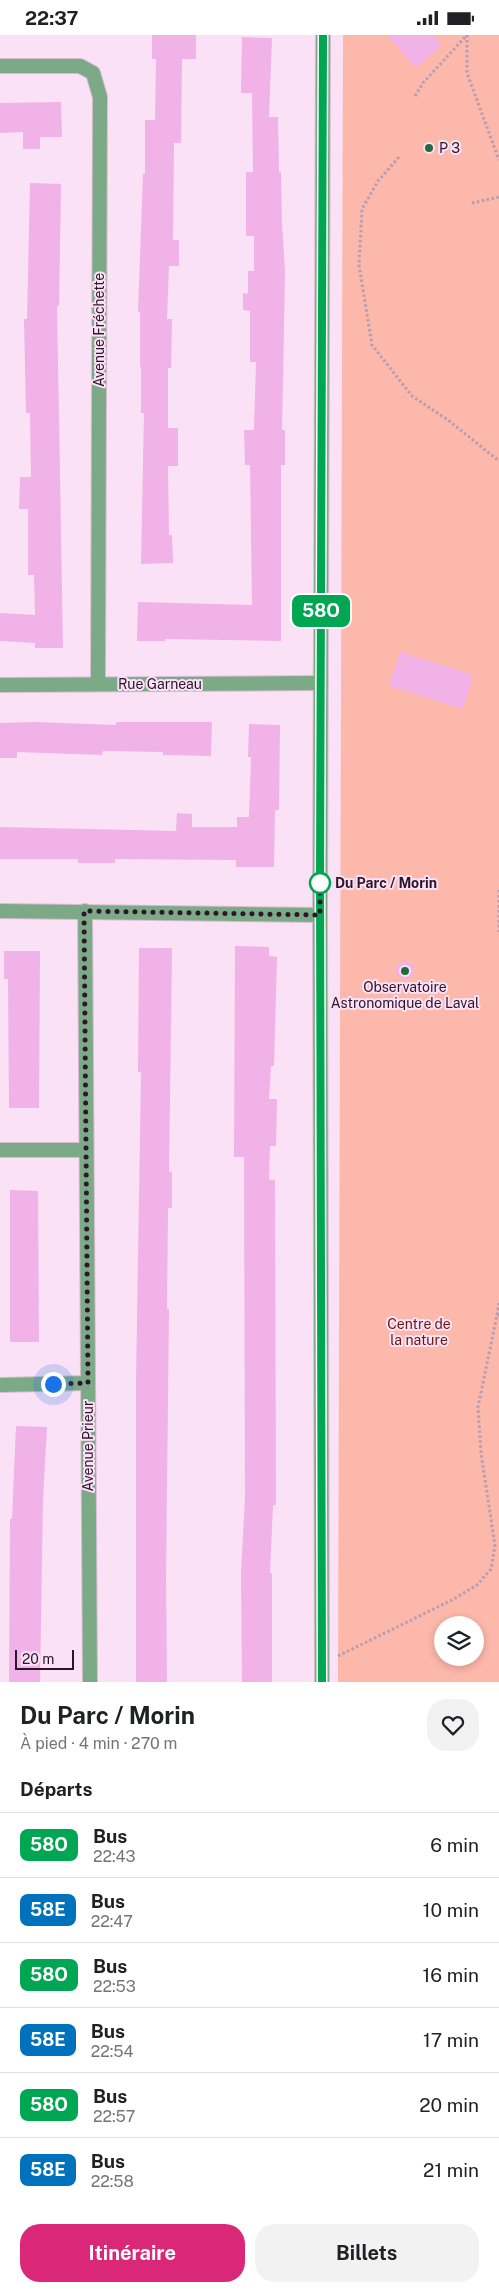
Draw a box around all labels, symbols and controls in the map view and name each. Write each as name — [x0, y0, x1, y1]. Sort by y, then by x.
text: 22:37 — [25, 7, 78, 29]
place label: P 3 — [439, 140, 460, 156]
marker: P 3 — [423, 142, 435, 154]
street label: Avenue Fréchette — [91, 273, 107, 387]
line badge: 58O — [292, 595, 350, 627]
text: 58O — [302, 600, 340, 621]
street label: Rue Garneau — [118, 676, 202, 692]
marker: Du Parc / Morin — [309, 872, 331, 894]
place label: Du Parc / Morin — [335, 875, 437, 891]
marker: Observatoire Astronomique de Laval — [399, 965, 411, 977]
place label: Observatoire Astronomique de Laval — [331, 979, 479, 1011]
park label: Centre de la nature — [387, 1316, 451, 1348]
your location — [41, 1372, 66, 1397]
street label: Avenue Prieur — [80, 1401, 96, 1491]
map controls — [434, 1616, 484, 1666]
button: layers — [434, 1616, 484, 1666]
scale bar — [15, 1647, 74, 1670]
text: 20 m — [22, 1651, 54, 1667]
button: heart — [427, 1699, 479, 1751]
text: Du Parc / Morin — [20, 1701, 195, 1729]
text: À pied · 4 min · 270 m — [20, 1734, 177, 1753]
text: Départs — [20, 1778, 92, 1800]
text: Bus — [93, 1825, 127, 1847]
text: 58O — [30, 1834, 68, 1855]
text: 6 min — [430, 1834, 479, 1856]
text: 22:43 — [93, 1847, 136, 1866]
text: Bus — [91, 1890, 125, 1912]
text: 58E — [30, 1899, 66, 1920]
text: 10 min — [423, 1899, 479, 1921]
text: 22:47 — [91, 1912, 133, 1931]
text: Bus — [93, 1955, 127, 1977]
text: 58O — [30, 1964, 68, 1985]
text: 16 min — [423, 1964, 479, 1986]
text: 22:53 — [93, 1977, 136, 1996]
text: Bus — [91, 2020, 125, 2042]
text: 58E — [30, 2029, 66, 2050]
text: 17 min — [423, 2029, 479, 2051]
text: 22:54 — [91, 2042, 134, 2061]
text: Bus — [93, 2085, 127, 2107]
text: 58O — [30, 2094, 68, 2115]
text: 20 min — [419, 2094, 479, 2116]
text: 22:57 — [93, 2107, 135, 2126]
text: Bus — [91, 2150, 125, 2172]
text: 58E — [30, 2159, 66, 2180]
text: 21 min — [423, 2159, 479, 2181]
text: 22:58 — [91, 2172, 134, 2191]
button: Itinéraire — [20, 2224, 245, 2282]
button: Billets — [255, 2224, 479, 2282]

